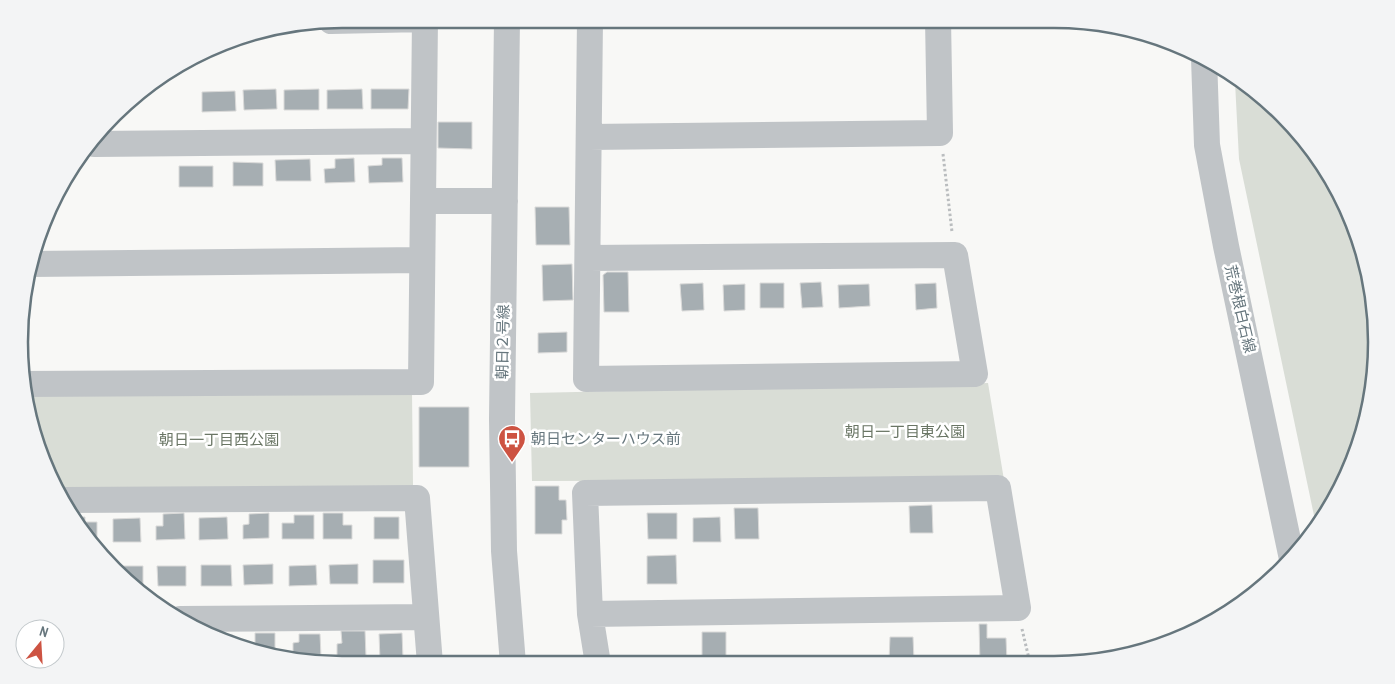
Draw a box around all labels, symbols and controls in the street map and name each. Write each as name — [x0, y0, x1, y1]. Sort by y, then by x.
street label: 荒巻根白石線 — [1220, 263, 1261, 355]
street label: 朝日２号線 — [491, 304, 514, 380]
park label: 朝日一丁目東公園 — [845, 421, 965, 442]
bus stop icon: 朝日センターハウス前 — [497, 424, 527, 463]
place label: 朝日センターハウス前 — [531, 428, 681, 449]
park label: 朝日一丁目西公園 — [159, 429, 279, 450]
north arrow — [15, 619, 65, 669]
text: N — [37, 622, 51, 641]

